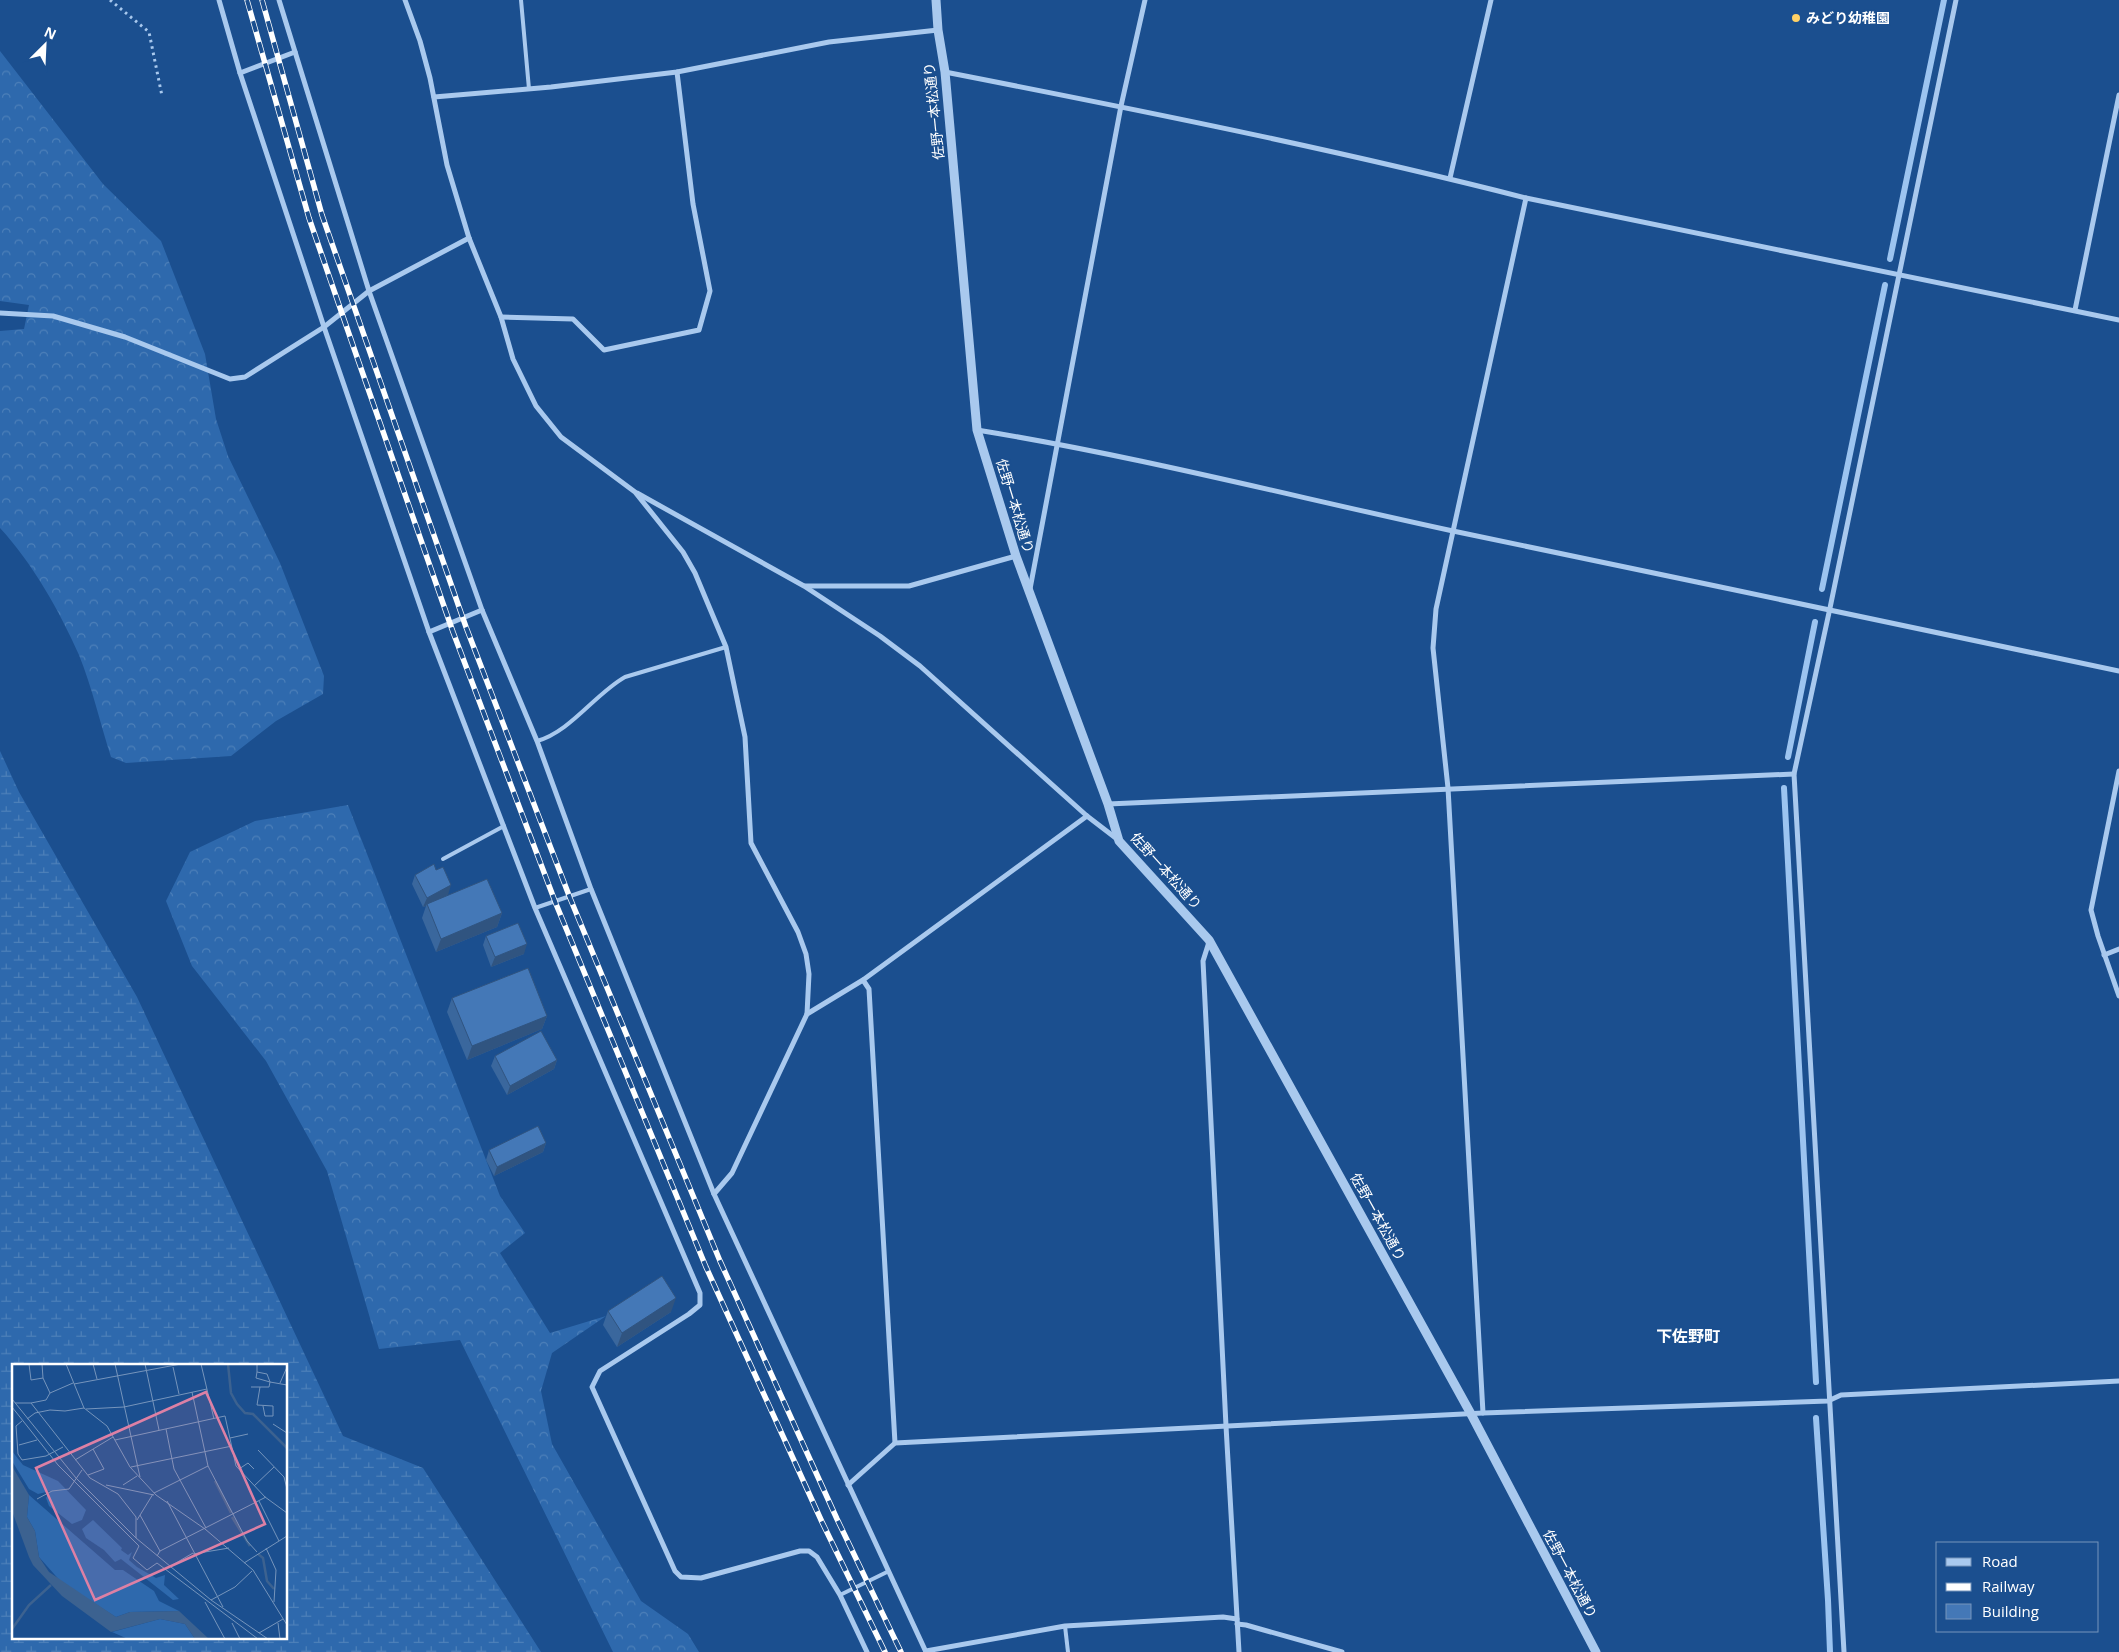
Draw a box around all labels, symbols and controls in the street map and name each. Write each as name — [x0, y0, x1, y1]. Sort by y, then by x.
place label: みどり幼稚園 — [1806, 8, 1890, 27]
marker: みどり幼稚園 — [1790, 12, 1802, 24]
north arrow — [20, 20, 70, 70]
text: N — [41, 22, 60, 44]
street label: 佐野一本松通り — [919, 61, 948, 161]
street label: 佐野一本松通り — [992, 456, 1039, 555]
street label: 佐野一本松通り — [1127, 828, 1206, 913]
street label: 佐野一本松通り — [1346, 1169, 1411, 1264]
district label: 下佐野町 — [1656, 1325, 1720, 1347]
inset map — [12, 1364, 288, 1640]
street label: 佐野一本松通り — [1539, 1526, 1602, 1621]
legend — [1936, 1542, 2099, 1632]
text: Road — [1982, 1551, 2018, 1571]
text: Railway — [1982, 1576, 2035, 1596]
text: Building — [1982, 1601, 2039, 1621]

